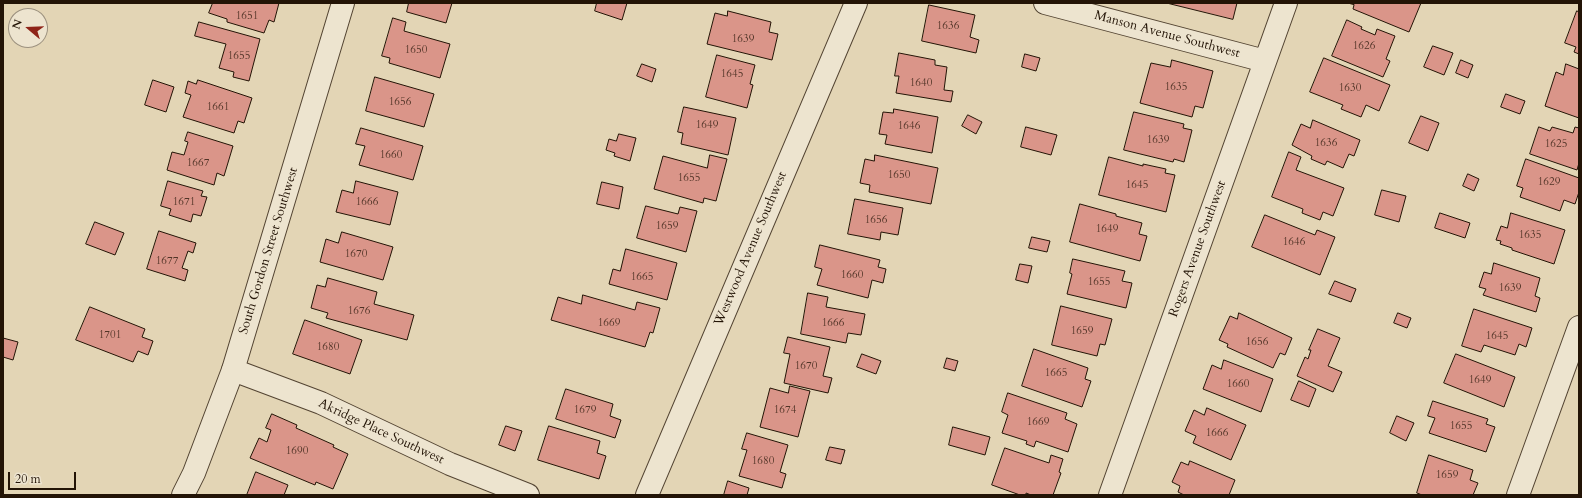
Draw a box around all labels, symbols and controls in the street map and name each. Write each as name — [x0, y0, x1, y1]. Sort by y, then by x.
north arrow — [8, 8, 48, 48]
street label: Manson Avenue Southwest — [1093, 8, 1241, 62]
house number: 1651 — [236, 9, 258, 23]
text: N — [8, 17, 26, 31]
house number: 1636 — [937, 19, 959, 33]
house number: 1639 — [732, 32, 754, 46]
house number: 1626 — [1353, 39, 1375, 53]
house number: 1650 — [405, 43, 427, 57]
house number: 1655 — [228, 49, 250, 63]
house number: 1645 — [721, 67, 743, 81]
house number: 1640 — [910, 76, 932, 90]
house number: 1635 — [1165, 80, 1187, 94]
house number: 1630 — [1339, 81, 1361, 95]
house number: 1656 — [389, 95, 411, 109]
house number: 1661 — [207, 100, 229, 114]
house number: 1649 — [696, 118, 718, 132]
house number: 1646 — [898, 119, 920, 133]
house number: 1639 — [1147, 133, 1169, 147]
house number: 1636 — [1315, 136, 1337, 150]
house number: 1625 — [1545, 137, 1567, 151]
house number: 1660 — [380, 148, 402, 162]
house number: 1667 — [187, 156, 209, 170]
street label: South Gordon Street Southwest — [236, 166, 302, 336]
house number: 1650 — [888, 168, 910, 182]
street label: Westwood Avenue Southwest — [711, 170, 791, 328]
house number: 1655 — [678, 171, 700, 185]
house number: 1629 — [1538, 175, 1560, 189]
house number: 1645 — [1126, 178, 1148, 192]
street label: Rogers Avenue Southwest — [1166, 179, 1230, 319]
house number: 1671 — [173, 195, 195, 209]
house number: 1666 — [356, 195, 378, 209]
house number: 1656 — [865, 213, 887, 227]
house number: 1659 — [656, 219, 678, 233]
house number: 1649 — [1096, 222, 1118, 236]
house number: 1635 — [1519, 228, 1541, 242]
house number: 1646 — [1283, 235, 1305, 249]
house number: 1670 — [345, 247, 367, 261]
house number: 1677 — [156, 254, 178, 268]
house number: 1660 — [841, 268, 863, 282]
house number: 1665 — [631, 270, 653, 284]
house number: 1655 — [1088, 275, 1110, 289]
house number: 1639 — [1499, 281, 1521, 295]
house number: 1676 — [348, 304, 370, 318]
house number: 1669 — [598, 316, 620, 330]
house number: 1666 — [822, 316, 844, 330]
house number: 1659 — [1071, 324, 1093, 338]
house number: 1701 — [99, 328, 121, 342]
house number: 1645 — [1486, 329, 1508, 343]
house number: 1656 — [1246, 335, 1268, 349]
house number: 1680 — [317, 340, 339, 354]
house number: 1670 — [795, 359, 817, 373]
house number: 1665 — [1045, 366, 1067, 380]
house number: 1649 — [1469, 373, 1491, 387]
house number: 1660 — [1227, 377, 1249, 391]
street label: Akridge Place Southwest — [316, 396, 446, 468]
house number: 1679 — [574, 403, 596, 417]
house number: 1674 — [774, 403, 796, 417]
house number: 1669 — [1027, 415, 1049, 429]
house number: 1655 — [1450, 419, 1472, 433]
house number: 1666 — [1206, 426, 1228, 440]
house number: 1690 — [286, 444, 308, 458]
house number: 1680 — [752, 454, 774, 468]
scale bar — [10, 464, 78, 490]
house number: 1659 — [1436, 468, 1458, 482]
text: 20 m — [15, 471, 41, 487]

